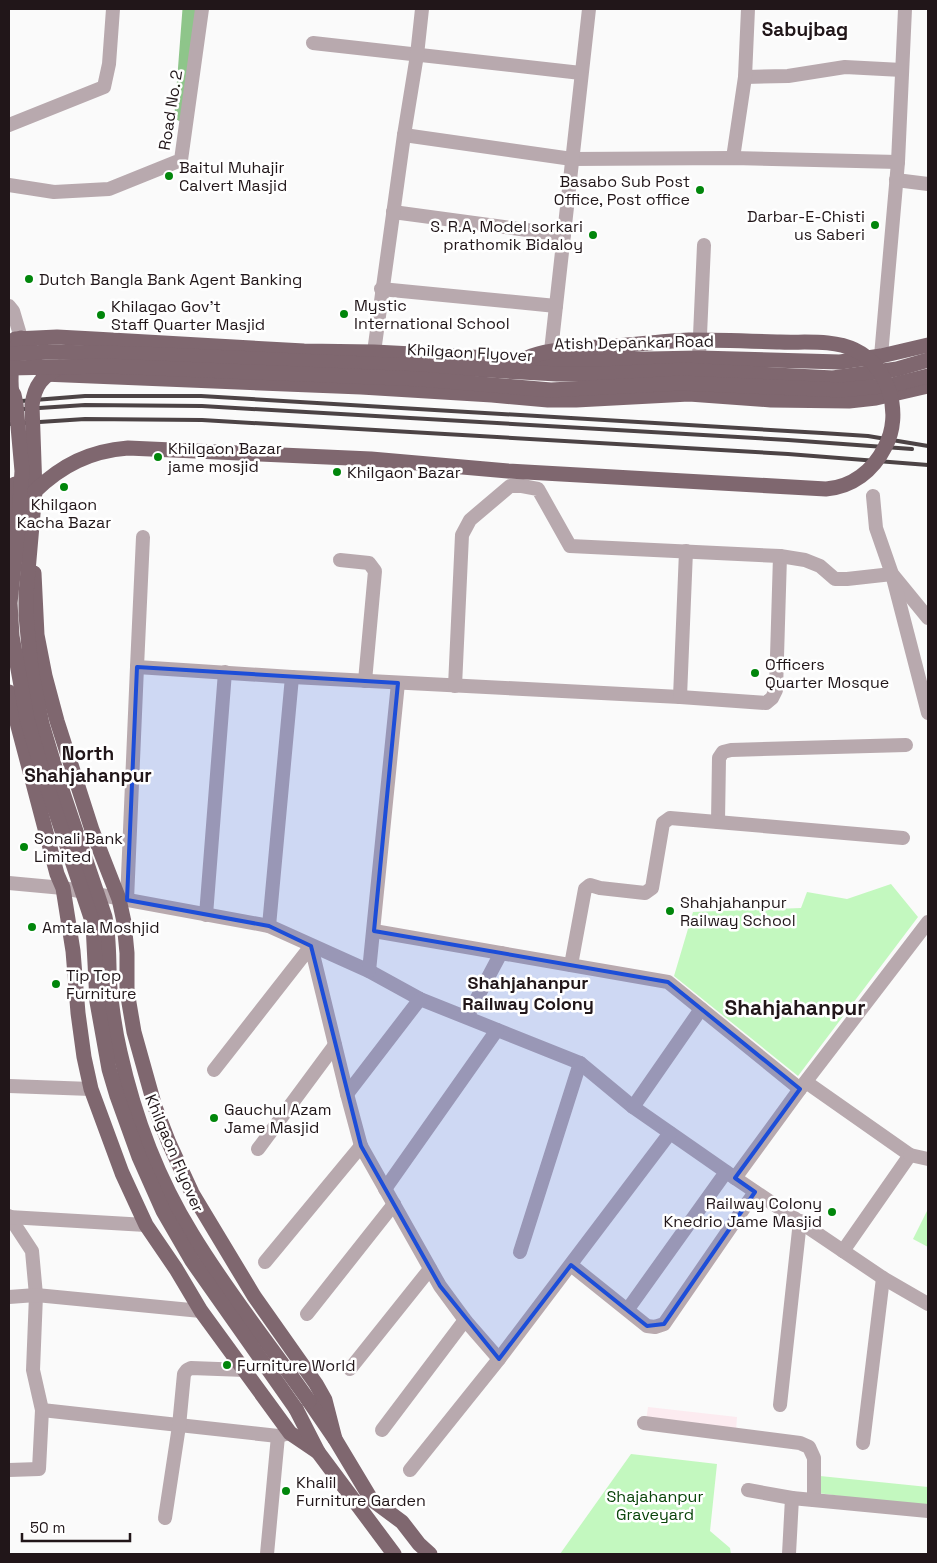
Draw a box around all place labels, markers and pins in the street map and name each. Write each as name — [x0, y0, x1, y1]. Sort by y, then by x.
place label: Baitul Muhajir Calvert Masjid — [179, 157, 287, 196]
marker: Baitul Muhajir Calvert Masjid — [163, 170, 175, 182]
place label: Basabo Sub Post Office, Post office — [554, 171, 690, 210]
marker: Basabo Sub Post Office, Post office — [694, 184, 706, 196]
place label: Darbar-E-Chisti us Saberi — [747, 206, 865, 245]
place label: S. R.A, Model sorkari prathomik Bidaloy — [430, 216, 583, 255]
marker: Darbar-E-Chisti us Saberi — [869, 219, 881, 231]
marker: S. R.A, Model sorkari prathomik Bidaloy — [587, 229, 599, 241]
place label: Dutch Bangla Bank Agent Banking — [39, 269, 302, 290]
marker: Dutch Bangla Bank Agent Banking — [23, 273, 35, 285]
place label: Mystic International School — [354, 295, 510, 334]
place label: Khilagao Gov't Staff Quarter Masjid — [111, 296, 265, 335]
marker: Mystic International School — [338, 308, 350, 320]
marker: Khilagao Gov't Staff Quarter Masjid — [95, 309, 107, 321]
place label: Khilgaon Bazar jame mosjid — [167, 438, 282, 477]
marker: Khilgaon Bazar jame mosjid — [152, 451, 164, 463]
place label: Khilgaon Bazar — [347, 462, 461, 483]
marker: Khilgaon Bazar — [331, 466, 343, 478]
marker: Khilgaon Kacha Bazar — [58, 481, 70, 493]
place label: Khilgaon Kacha Bazar — [17, 494, 111, 533]
place label: Officers Quarter Mosque — [765, 654, 889, 693]
marker: Officers Quarter Mosque — [749, 667, 761, 679]
place label: Sonali Bank Limited — [34, 828, 123, 867]
marker: Sonali Bank Limited — [18, 841, 30, 853]
place label: Shahjahanpur Railway School — [680, 892, 796, 931]
marker: Shahjahanpur Railway School — [664, 905, 676, 917]
place label: Amtala Moshjid — [42, 917, 160, 938]
marker: Amtala Moshjid — [26, 921, 38, 933]
place label: Tip Top Furniture — [66, 965, 137, 1004]
marker: Tip Top Furniture — [50, 978, 62, 990]
place label: Gauchul Azam Jame Masjid — [224, 1099, 332, 1138]
marker: Gauchul Azam Jame Masjid — [208, 1112, 220, 1124]
place label: Railway Colony Knedrio Jame Masjid — [663, 1193, 822, 1232]
marker: Railway Colony Knedrio Jame Masjid — [826, 1206, 838, 1218]
place label: Furniture World — [237, 1355, 355, 1376]
marker: Furniture World — [221, 1359, 233, 1371]
place label: Khalil Furniture Garden — [296, 1472, 426, 1511]
marker: Khalil Furniture Garden — [280, 1485, 292, 1497]

